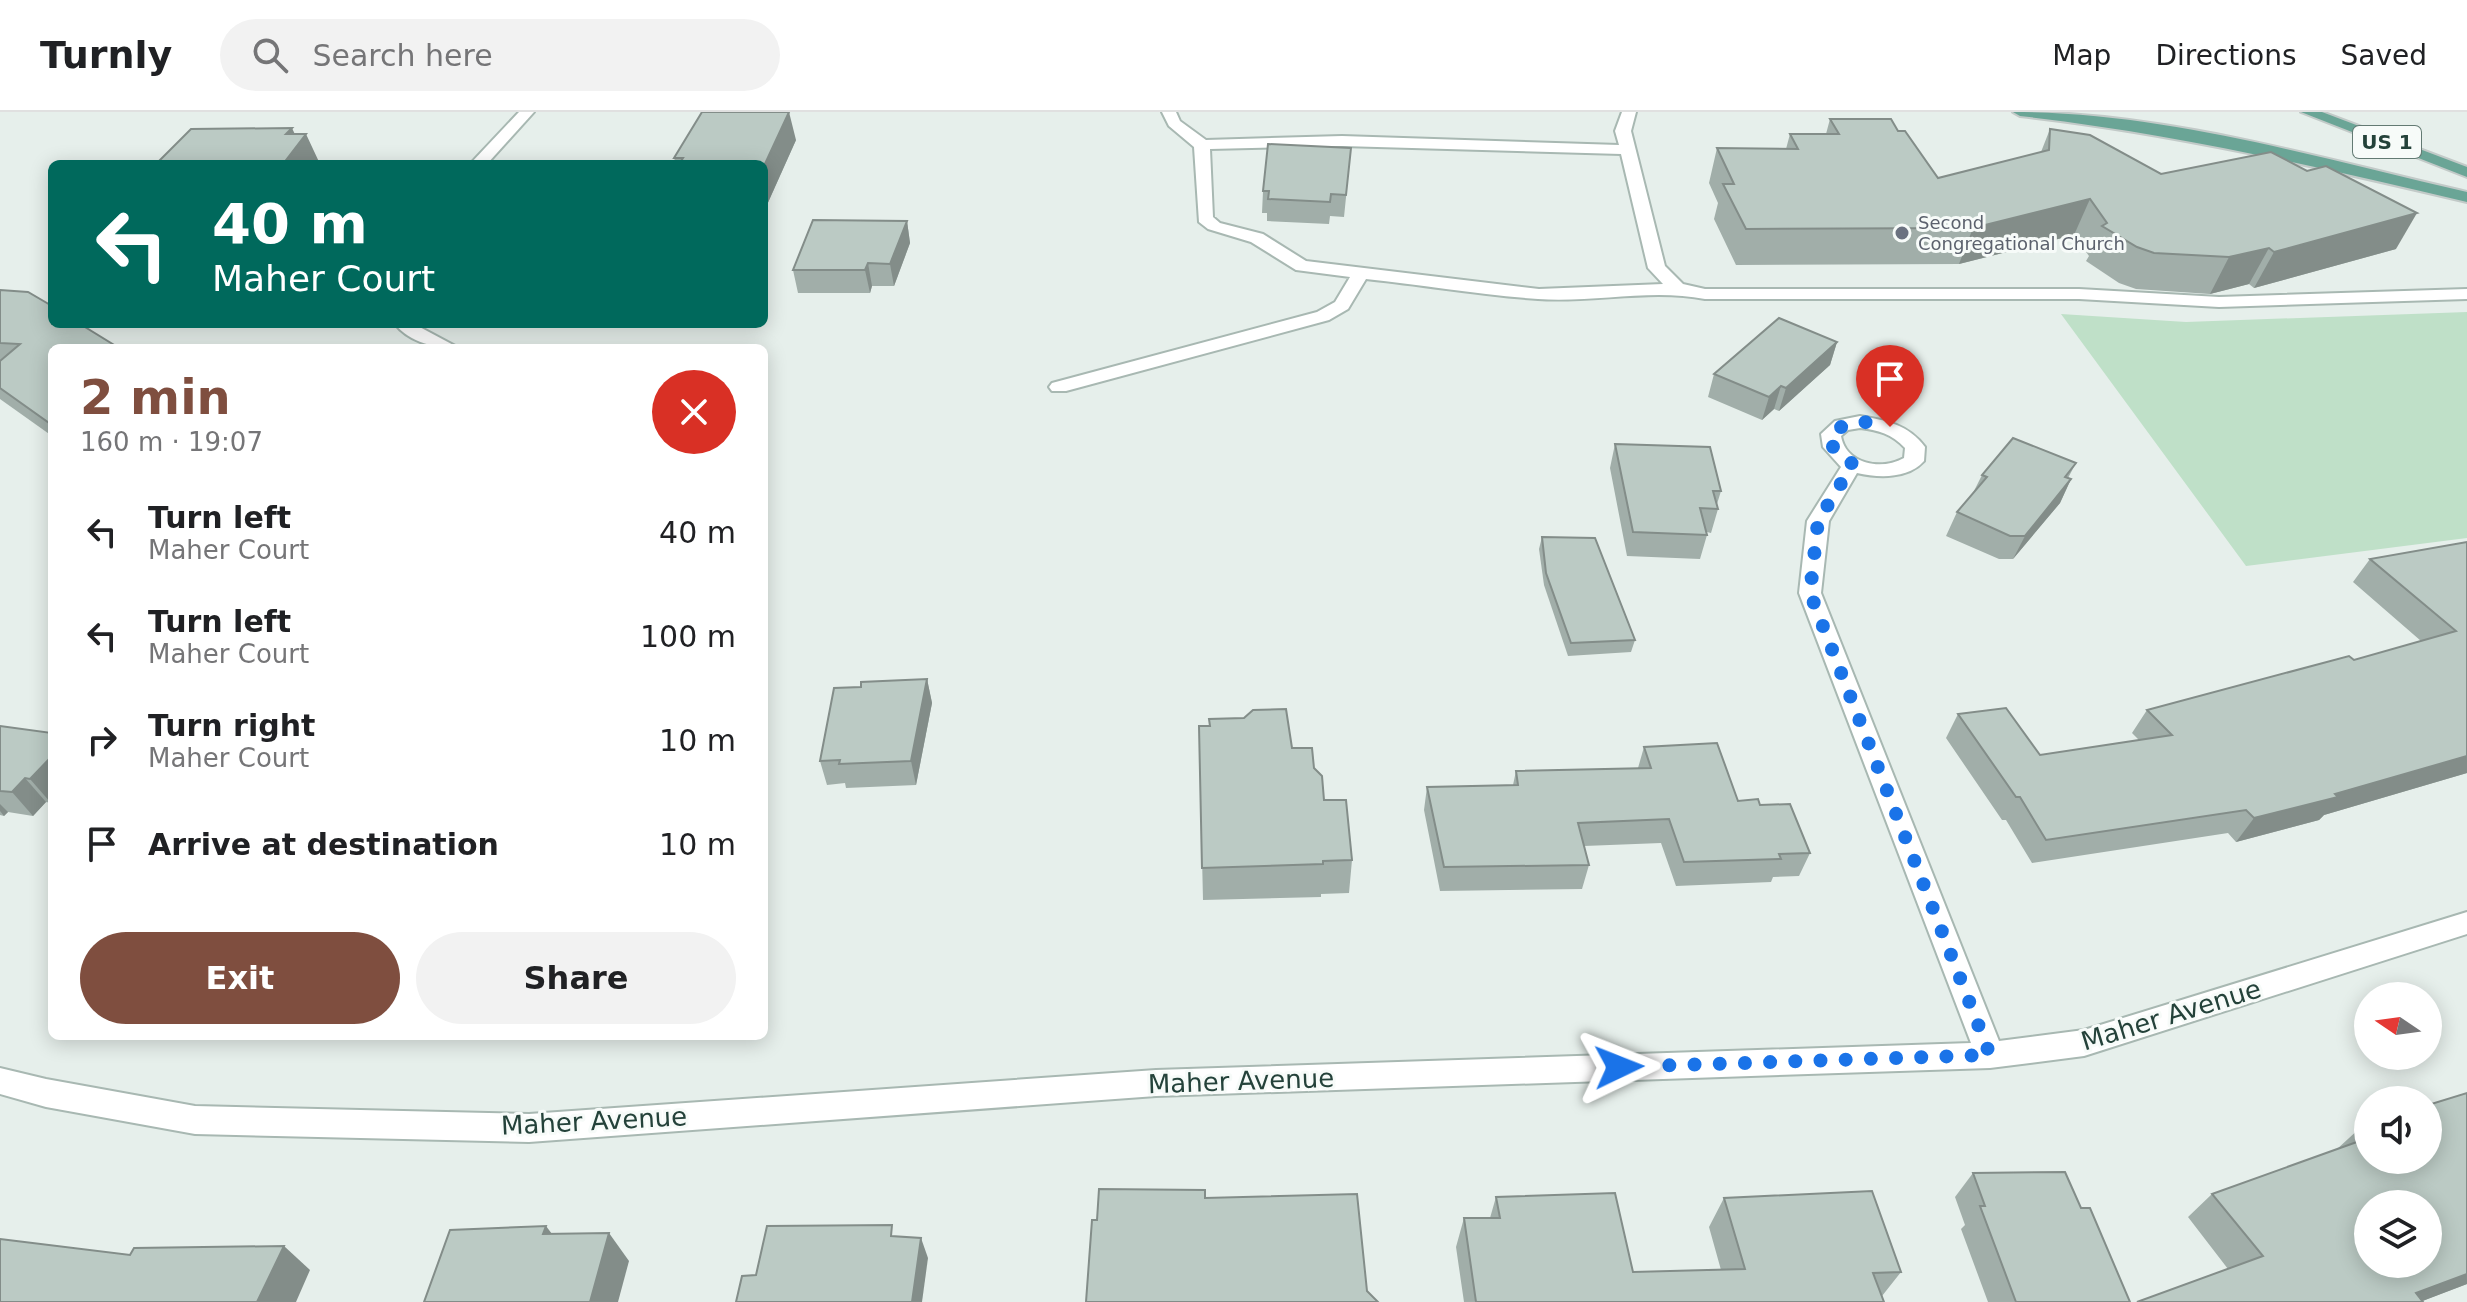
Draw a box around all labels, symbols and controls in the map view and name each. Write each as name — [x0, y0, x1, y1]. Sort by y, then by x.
search box — [220, 19, 780, 91]
text: Turnly — [40, 33, 172, 77]
icon: search — [248, 33, 292, 77]
text: Search here — [312, 38, 493, 73]
text: Map — [2052, 39, 2111, 72]
text: Directions — [2155, 39, 2296, 72]
text: Saved — [2340, 39, 2427, 72]
road number: US 1 — [2353, 126, 2421, 158]
text: 40 m — [212, 191, 368, 256]
icon: left — [80, 192, 184, 296]
place label: Second Congregational Church — [1918, 212, 2125, 254]
marker: Second Congregational Church — [1893, 224, 1911, 242]
text: Maher Court — [212, 258, 435, 299]
pin — [1856, 345, 1924, 427]
icon: arrive — [1868, 357, 1912, 401]
text: 2 min — [80, 369, 231, 425]
button: close — [652, 370, 736, 454]
text: 160 m · 19:07 — [80, 427, 263, 457]
text: Turn left — [148, 500, 291, 535]
icon: left — [80, 510, 124, 554]
text: 40 m — [659, 515, 736, 550]
text: Maher Court — [148, 535, 309, 565]
text: Turn left — [148, 604, 291, 639]
icon: left — [80, 614, 124, 658]
text: 100 m — [640, 619, 736, 654]
text: Maher Court — [148, 639, 309, 669]
text: Turn right — [148, 708, 315, 743]
icon: right — [80, 718, 124, 762]
text: 10 m — [659, 723, 736, 758]
text: Maher Court — [148, 743, 309, 773]
icon: arrive — [80, 822, 124, 866]
text: Arrive at destination — [148, 827, 499, 862]
text: 10 m — [659, 827, 736, 862]
button: Exit — [80, 932, 400, 1024]
button: Share — [416, 932, 736, 1024]
street label: Maher Avenue — [2077, 973, 2265, 1057]
north arrow — [2354, 982, 2442, 1070]
map controls — [2354, 982, 2442, 1278]
position arrow — [1577, 1025, 1661, 1109]
street label: Maher Avenue — [1147, 1063, 1335, 1099]
button: sound — [2354, 1086, 2442, 1174]
street label: Maher Avenue — [500, 1101, 688, 1141]
button: layers — [2354, 1190, 2442, 1278]

